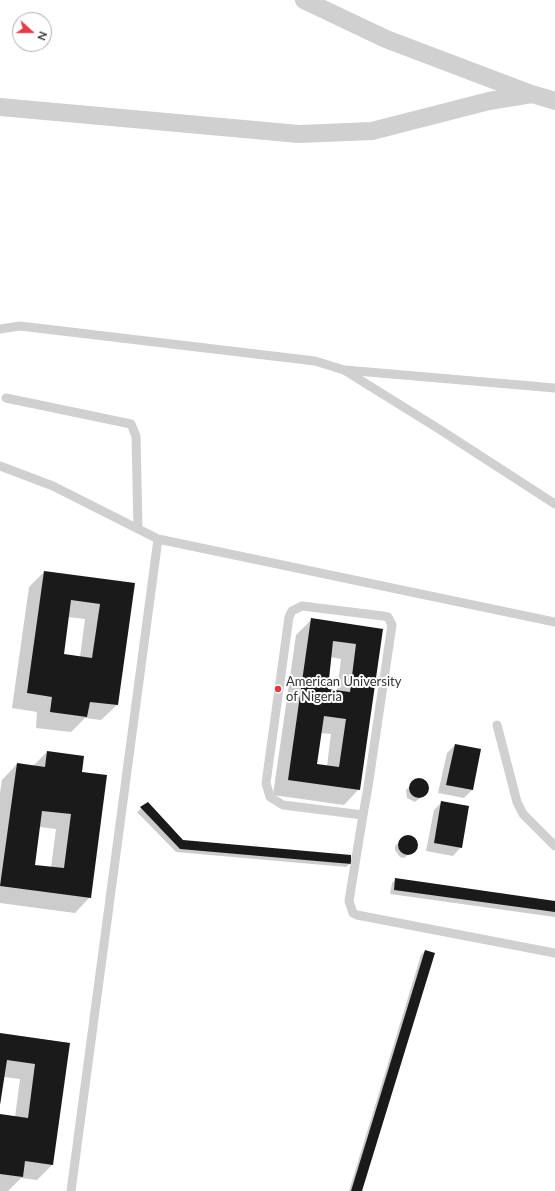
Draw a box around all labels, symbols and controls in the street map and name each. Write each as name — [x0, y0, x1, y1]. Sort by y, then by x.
north arrow — [12, 12, 52, 52]
text: N — [35, 30, 50, 42]
place label: American University of Nigeria — [286, 674, 401, 705]
marker: American University of Nigeria — [273, 684, 283, 694]

